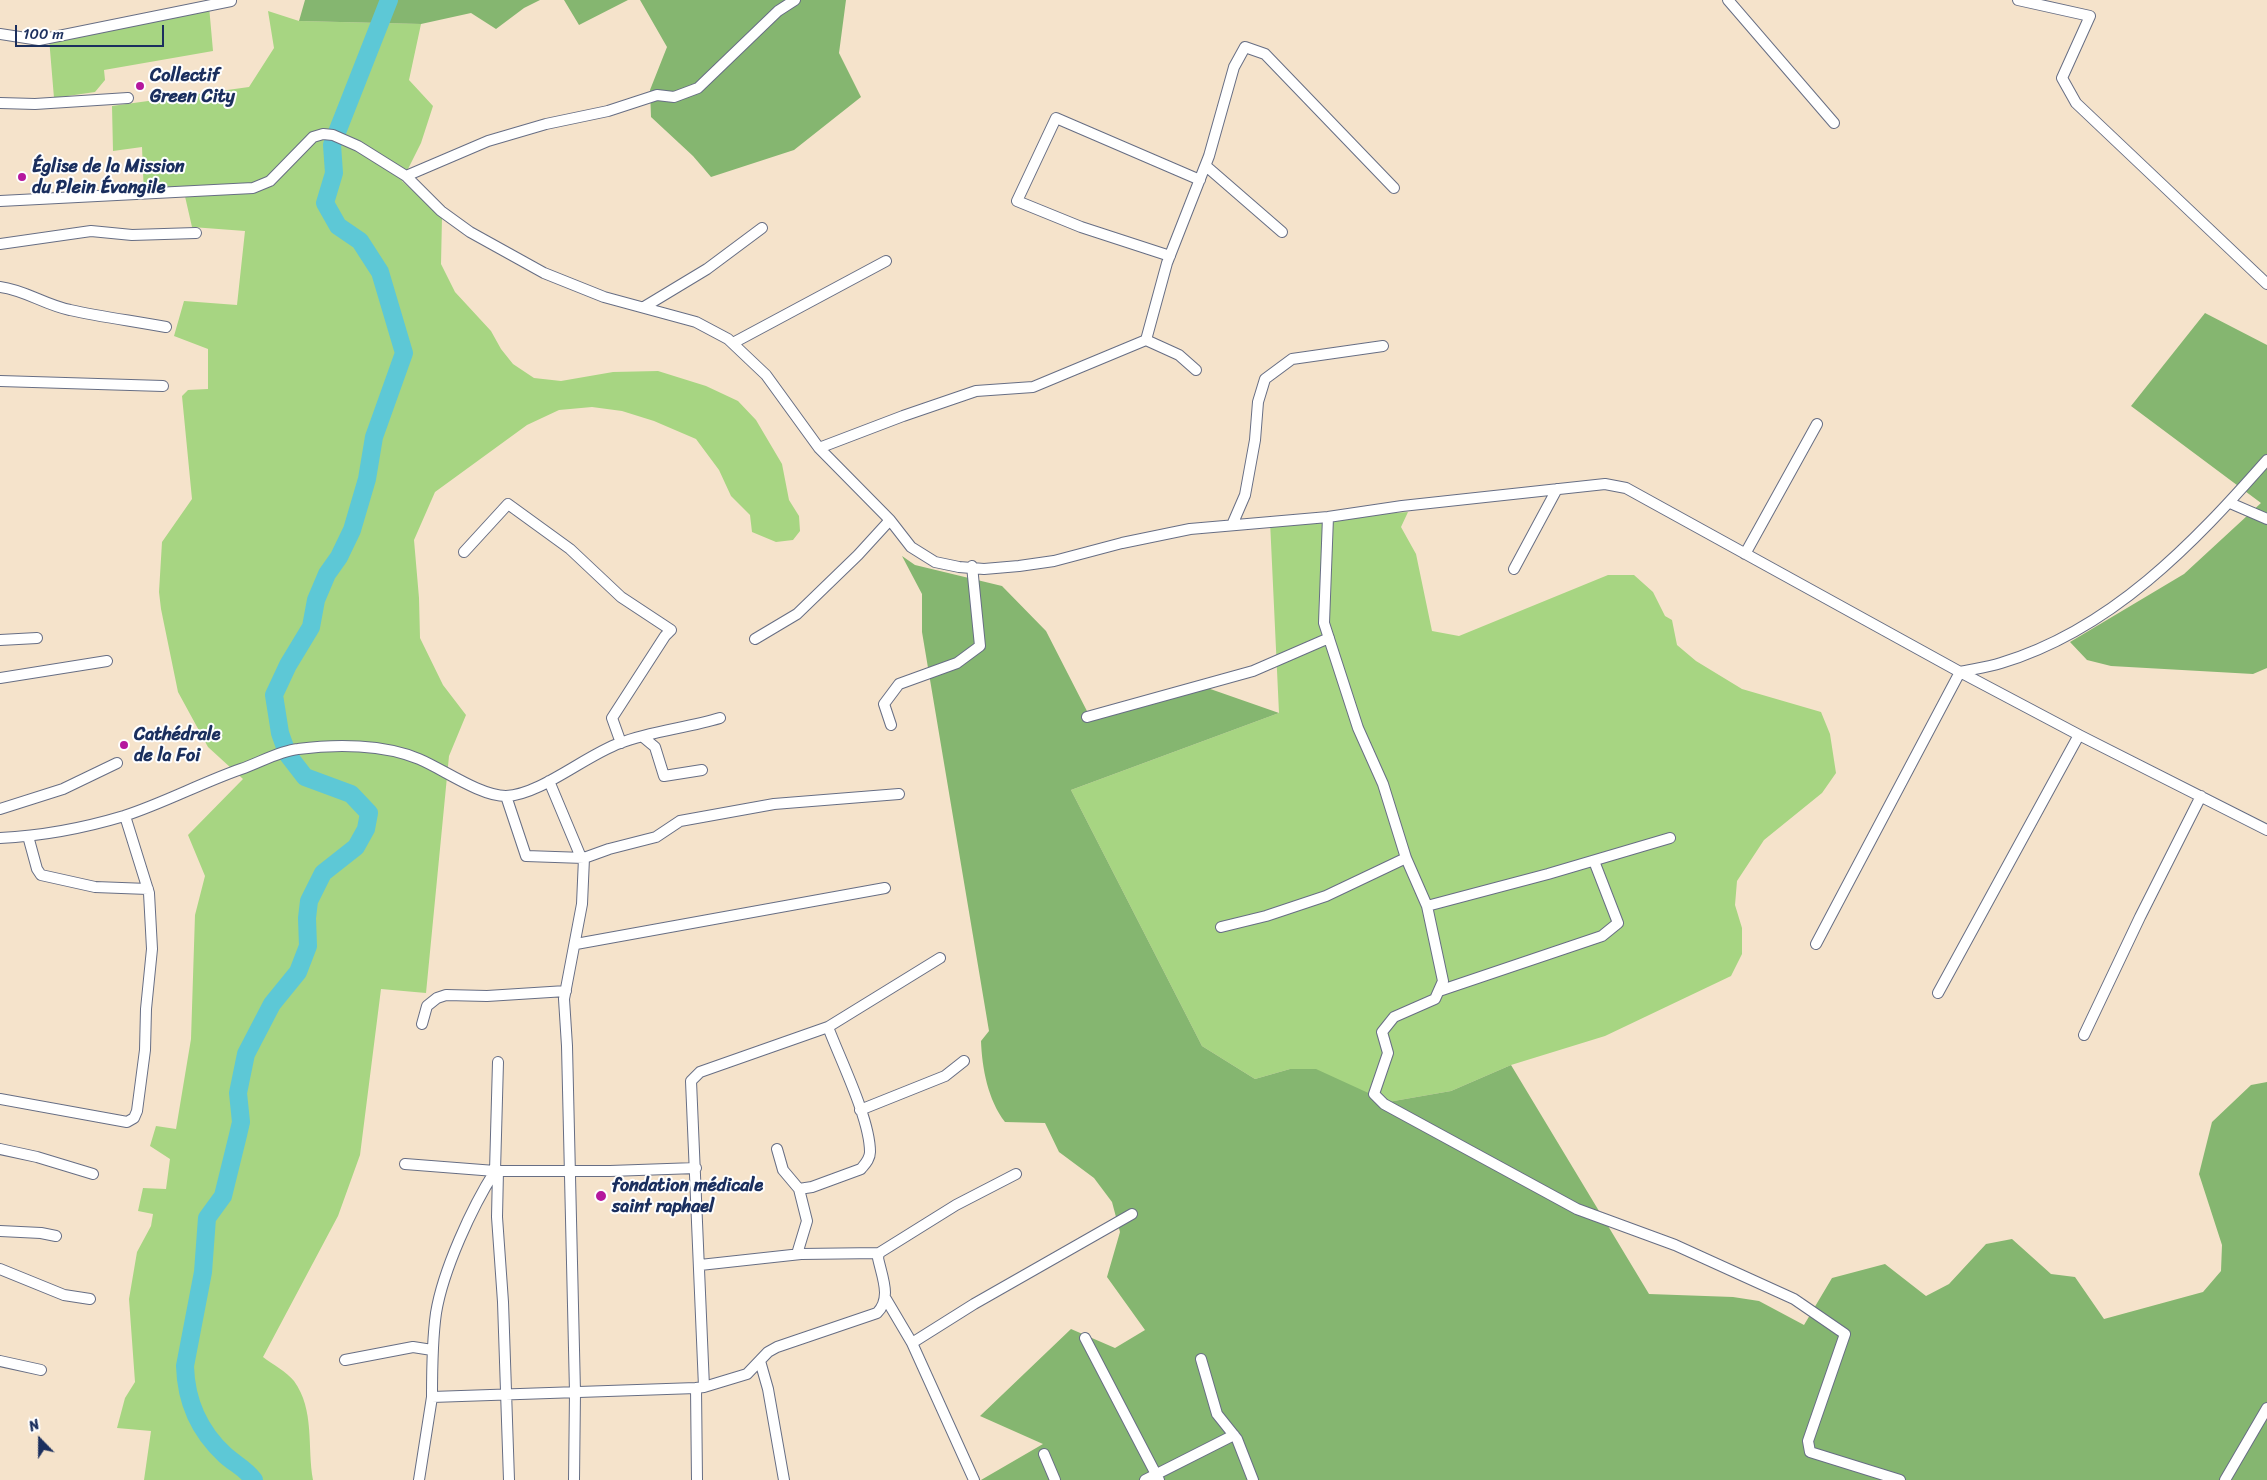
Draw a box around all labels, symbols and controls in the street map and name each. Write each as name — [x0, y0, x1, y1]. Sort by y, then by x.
scale bar — [18, 15, 166, 47]
text: 100 m — [23, 21, 64, 47]
place label: Collectif Green City — [150, 65, 235, 108]
marker: Collectif Green City — [134, 80, 146, 92]
place label: Église de la Mission du Plein Évangile — [32, 156, 185, 198]
marker: Église de la Mission du Plein Évangile — [16, 171, 28, 183]
place label: Cathédrale de la Foi — [134, 724, 221, 766]
marker: Cathédrale de la Foi — [118, 739, 130, 751]
place label: fondation médicale saint raphael — [612, 1175, 763, 1218]
marker: fondation médicale saint raphael — [594, 1189, 608, 1203]
text: N — [25, 1412, 43, 1439]
north arrow — [15, 1415, 65, 1465]

